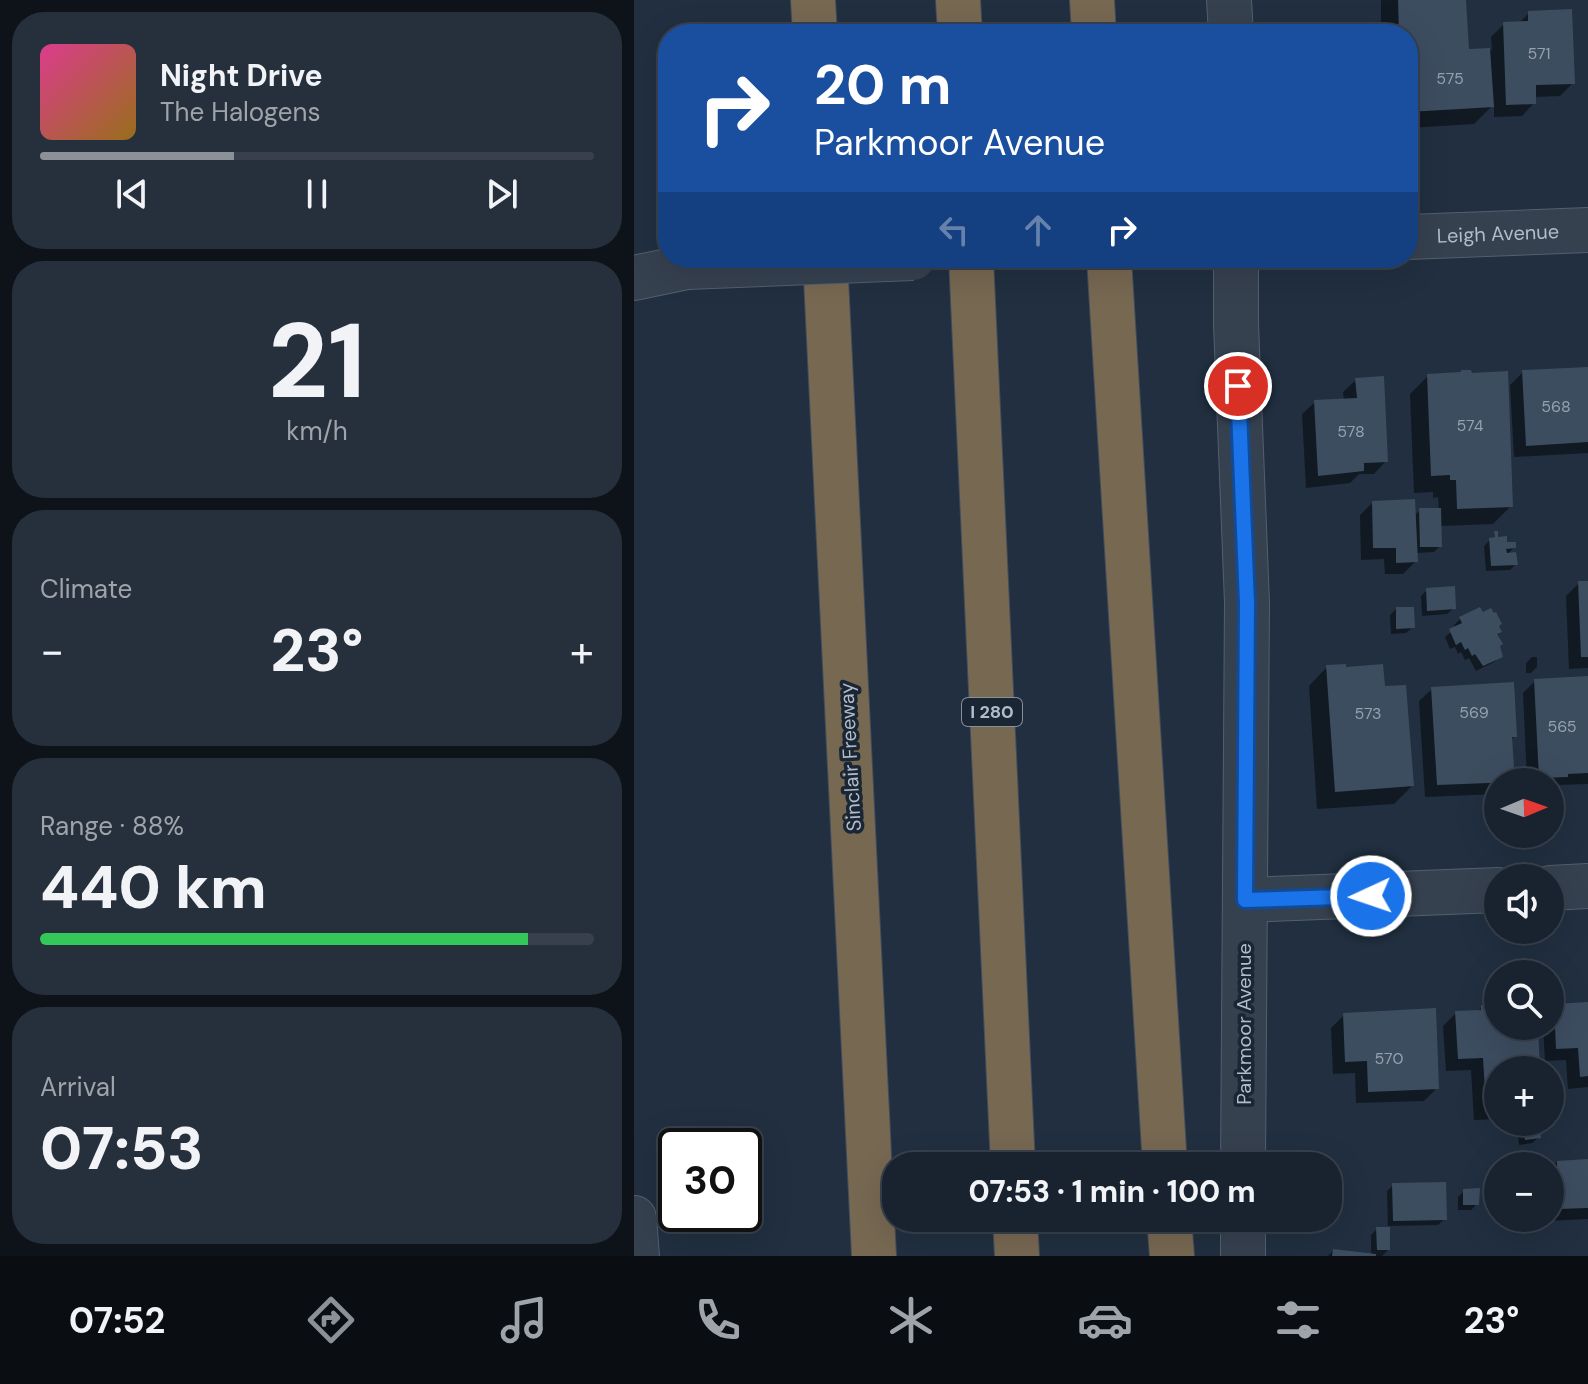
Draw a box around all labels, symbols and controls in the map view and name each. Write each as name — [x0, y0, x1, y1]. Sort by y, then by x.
house number: 571 — [1527, 43, 1551, 64]
text: 20 m — [814, 48, 951, 121]
text: Night Drive — [160, 56, 323, 95]
icon: right — [682, 56, 786, 160]
house number: 575 — [1436, 68, 1464, 89]
text: The Halogens — [160, 95, 320, 129]
text: Parkmoor Avenue — [814, 119, 1105, 166]
icon: previous — [110, 172, 154, 216]
icon: pause — [295, 172, 339, 216]
icon: next — [480, 172, 524, 216]
icon: left — [932, 208, 976, 252]
icon: ahead — [1016, 208, 1060, 252]
icon: right — [1100, 208, 1144, 252]
street label: Leigh Avenue — [1436, 218, 1560, 249]
text: 21 — [268, 294, 366, 429]
pin — [1204, 352, 1272, 420]
icon: arrive — [1216, 364, 1260, 408]
house number: 568 — [1541, 396, 1571, 417]
text: km/h — [286, 414, 348, 448]
house number: 574 — [1457, 415, 1484, 436]
house number: 578 — [1337, 421, 1365, 442]
text: Climate — [40, 572, 132, 606]
text: 23° — [271, 611, 363, 690]
text: − — [40, 622, 64, 680]
text: + — [570, 622, 594, 680]
street label: Sinclair Freeway — [833, 682, 867, 832]
road number: I 280 — [962, 698, 1022, 726]
house number: 569 — [1459, 702, 1489, 723]
house number: 573 — [1354, 703, 1382, 724]
house number: 565 — [1547, 716, 1577, 737]
north arrow — [1484, 768, 1564, 848]
map controls — [1484, 768, 1564, 1232]
text: Range · 88% — [40, 809, 184, 843]
text: 440 km — [40, 848, 267, 927]
position arrow — [1329, 854, 1413, 938]
button: sound — [1484, 864, 1564, 944]
street label: Parkmoor Avenue — [1231, 943, 1257, 1105]
button: search — [1484, 960, 1564, 1040]
house number: 570 — [1375, 1048, 1403, 1069]
button: + — [1484, 1056, 1564, 1136]
text: Arrival — [40, 1070, 116, 1104]
text: 07:53 — [40, 1109, 204, 1188]
speed limit sign: 30 — [658, 1128, 762, 1232]
button: − — [1484, 1152, 1564, 1232]
text: 07:53 · 1 min · 100 m — [968, 1172, 1256, 1211]
icon: directions — [303, 1292, 359, 1348]
icon: music — [496, 1292, 552, 1348]
icon: phone — [690, 1292, 746, 1348]
icon: climate — [883, 1292, 939, 1348]
icon: car — [1077, 1292, 1133, 1348]
icon: filters — [1270, 1292, 1326, 1348]
text: 07:52 — [69, 1297, 165, 1344]
text: 23° — [1464, 1297, 1519, 1344]

